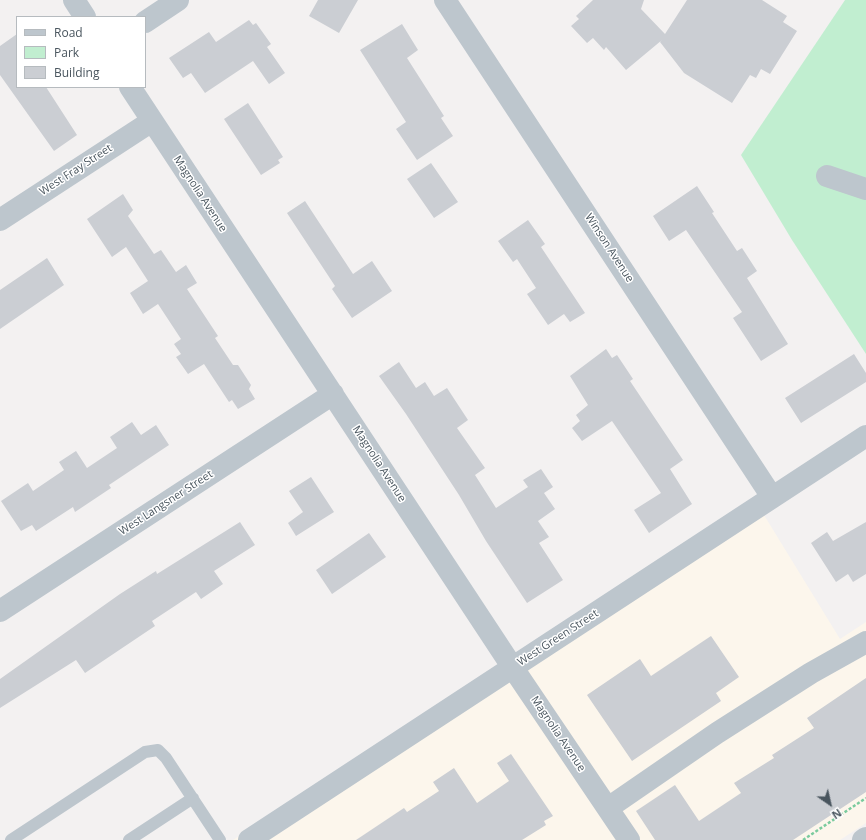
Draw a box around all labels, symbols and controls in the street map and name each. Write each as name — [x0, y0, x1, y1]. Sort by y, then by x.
legend — [16, 16, 146, 88]
text: Road — [54, 24, 83, 41]
text: Park — [54, 44, 79, 61]
text: Building — [54, 64, 99, 81]
street label: West Fray Street — [37, 142, 115, 198]
street label: Magnolia Avenue — [170, 153, 230, 235]
street label: Winson Avenue — [582, 211, 636, 285]
street label: Magnolia Avenue — [349, 423, 409, 505]
street label: West Langsner Street — [117, 468, 215, 538]
street label: West Green Street — [515, 607, 601, 669]
street label: Magnolia Avenue — [528, 694, 588, 774]
north arrow — [810, 784, 850, 824]
text: N — [829, 806, 845, 823]

